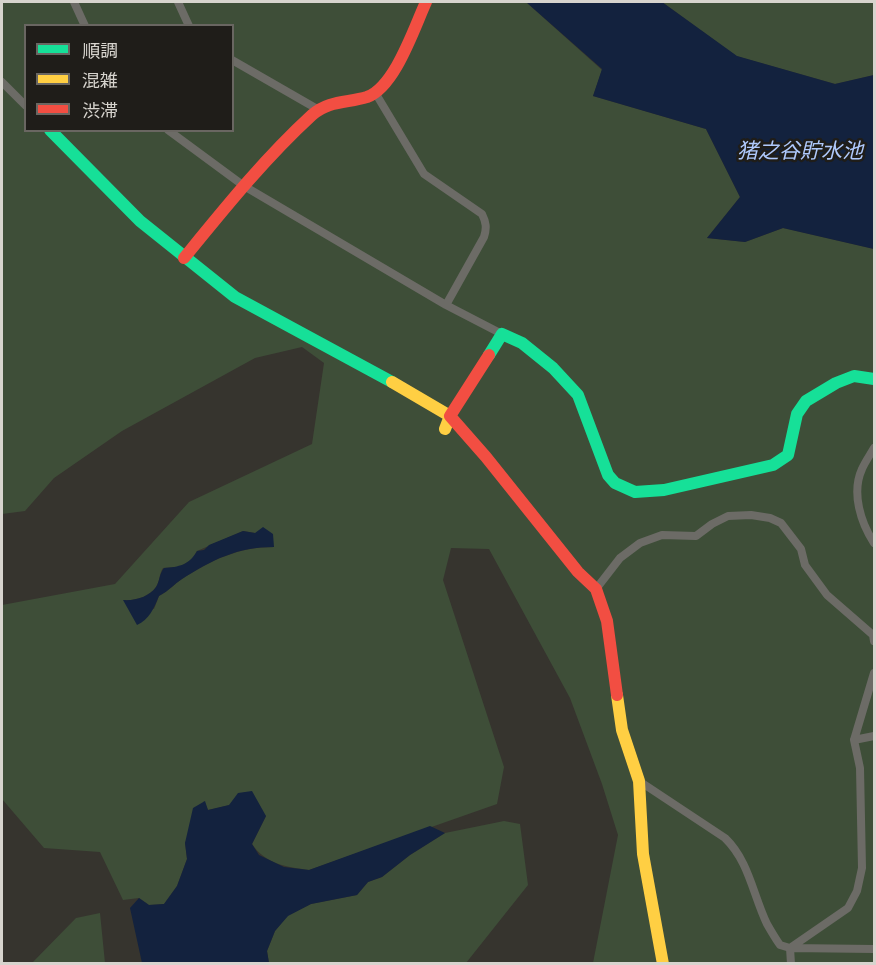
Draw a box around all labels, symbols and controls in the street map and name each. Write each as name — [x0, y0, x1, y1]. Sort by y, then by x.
legend — [24, 24, 234, 132]
text: 順調 — [82, 40, 118, 62]
text: 混雑 — [82, 70, 118, 92]
text: 渋滞 — [82, 100, 118, 122]
water label: 猪之谷貯水池 — [737, 139, 863, 165]

